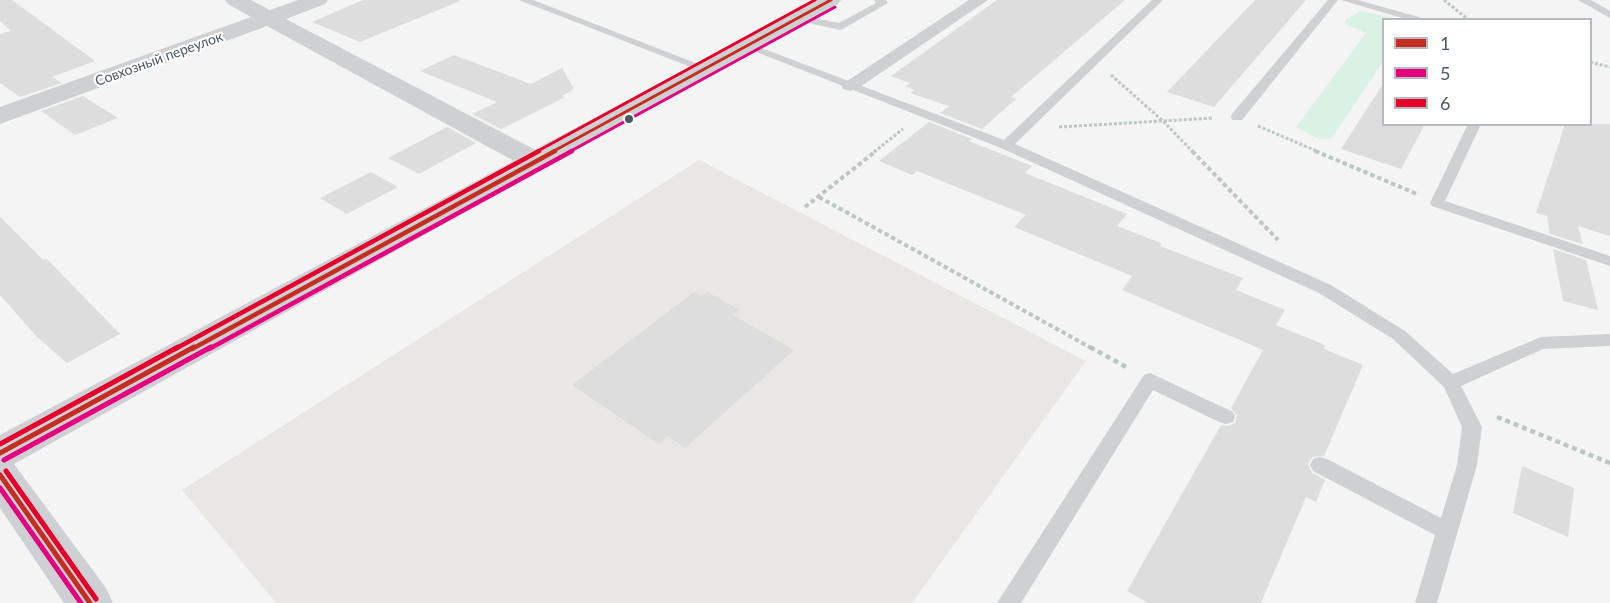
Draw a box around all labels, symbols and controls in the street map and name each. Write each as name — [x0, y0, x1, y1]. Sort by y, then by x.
legend — [1382, 18, 1592, 126]
street label: Совхозный переулок — [93, 28, 225, 90]
text: 1 — [1440, 32, 1450, 54]
text: 5 — [1440, 62, 1450, 84]
text: 6 — [1440, 92, 1450, 114]
unlabelled marker — [623, 113, 635, 125]

